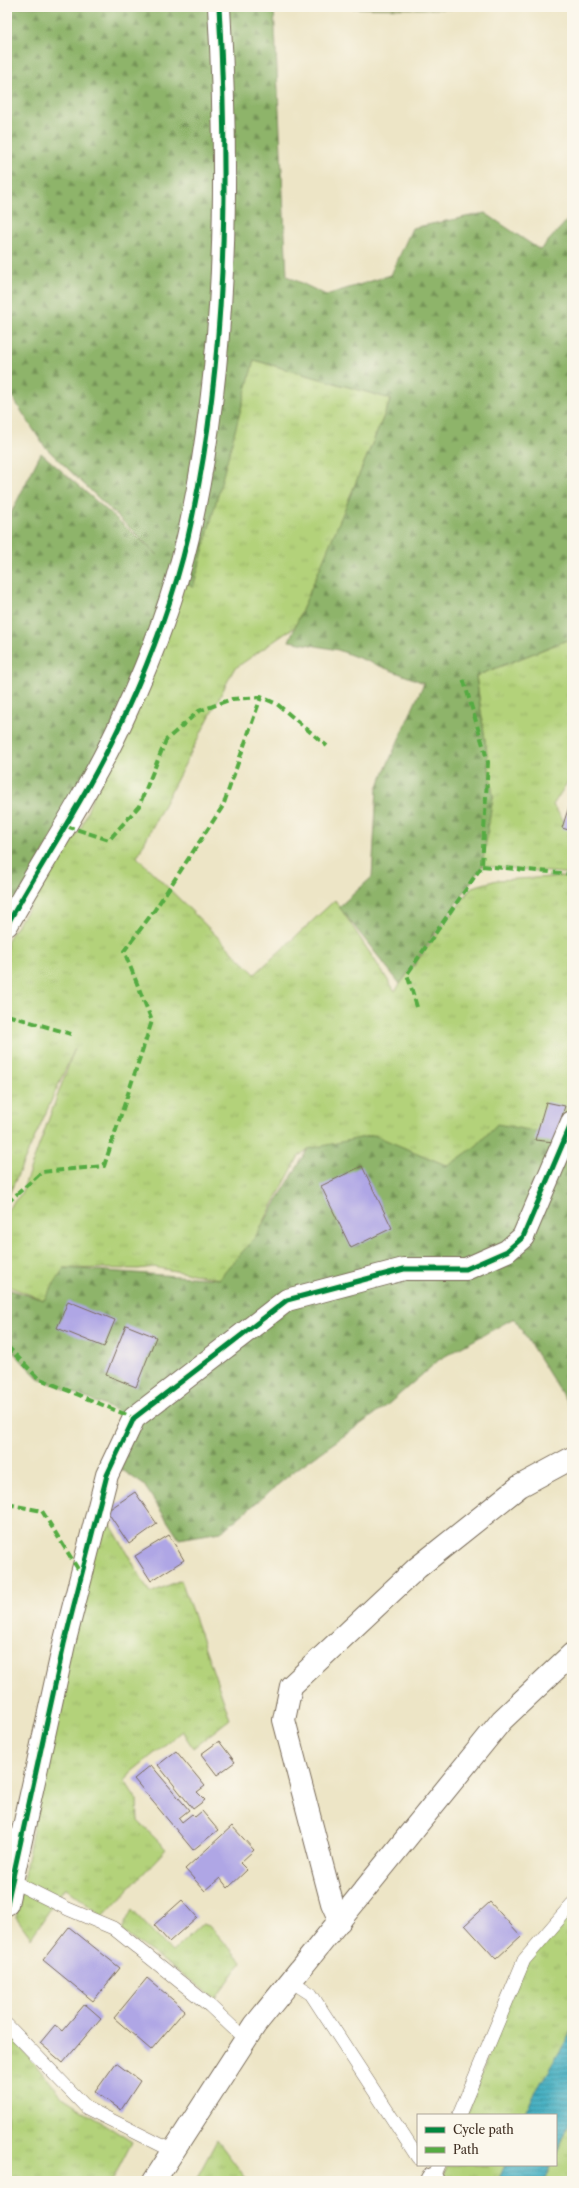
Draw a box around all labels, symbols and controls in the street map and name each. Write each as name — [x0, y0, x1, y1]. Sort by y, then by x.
legend — [417, 2114, 557, 2166]
text: Cycle path — [453, 2122, 514, 2137]
text: Path — [453, 2142, 479, 2157]

